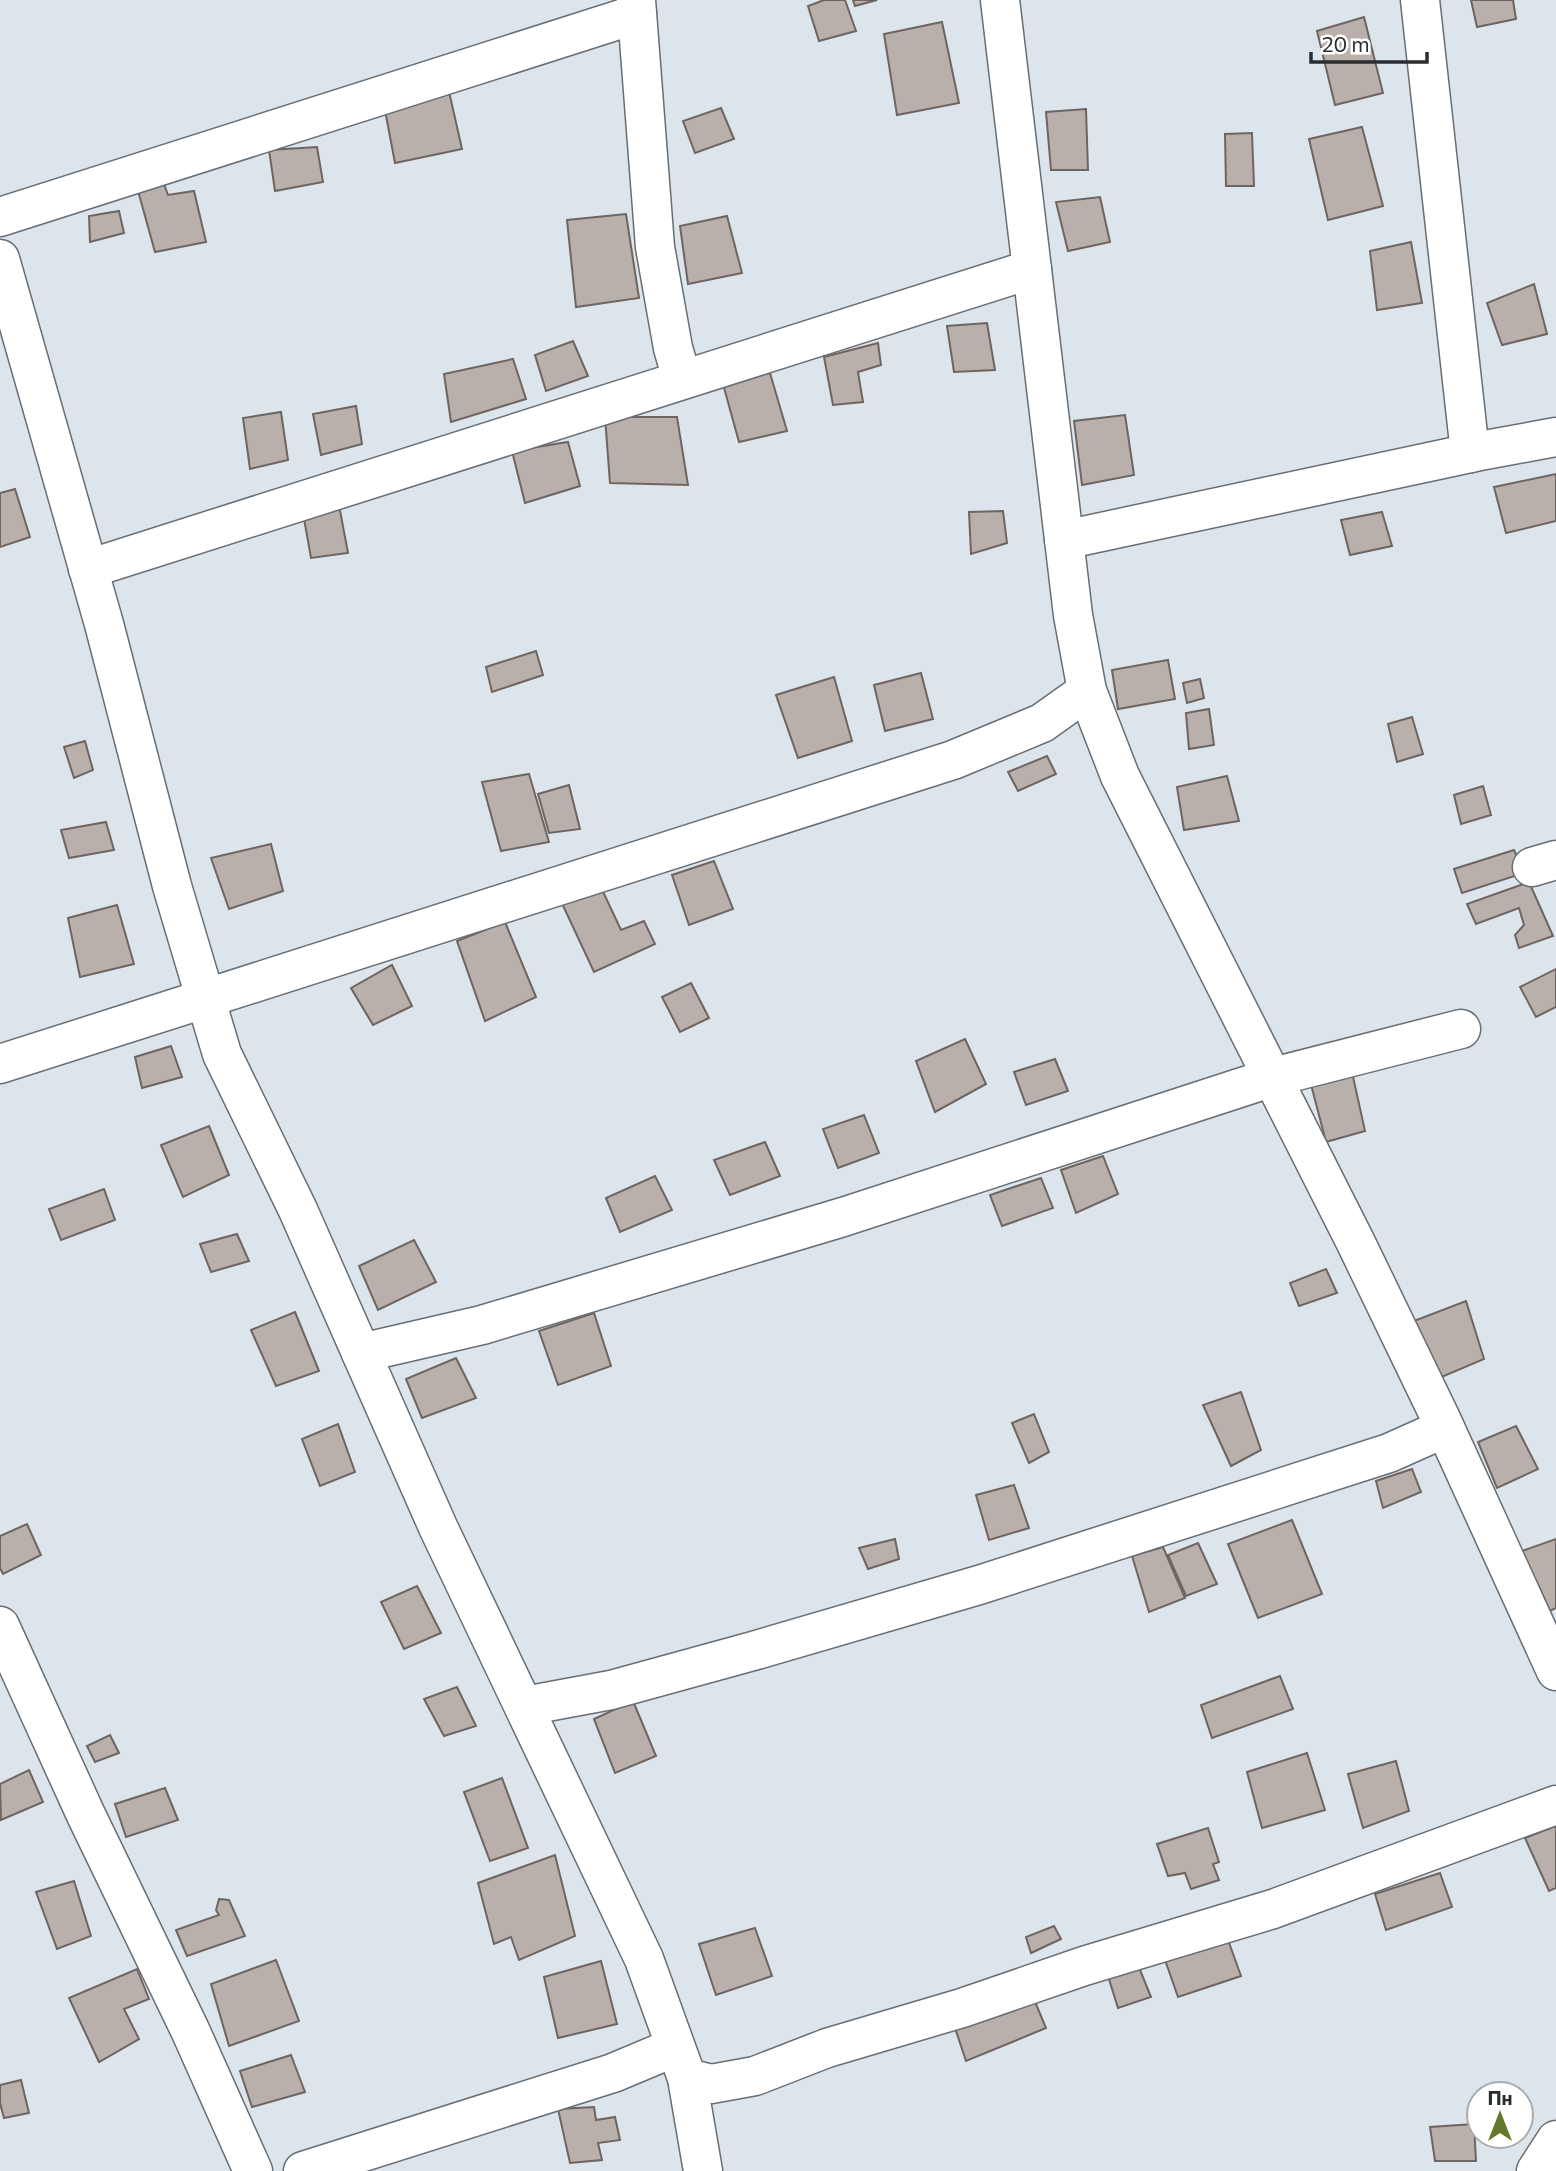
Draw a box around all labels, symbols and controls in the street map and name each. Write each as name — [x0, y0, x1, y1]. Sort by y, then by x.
scale bar — [1311, 21, 1426, 65]
text: 20 m — [1322, 31, 1370, 56]
north arrow — [1465, 2080, 1535, 2150]
text: Пн — [1487, 2086, 1513, 2109]

